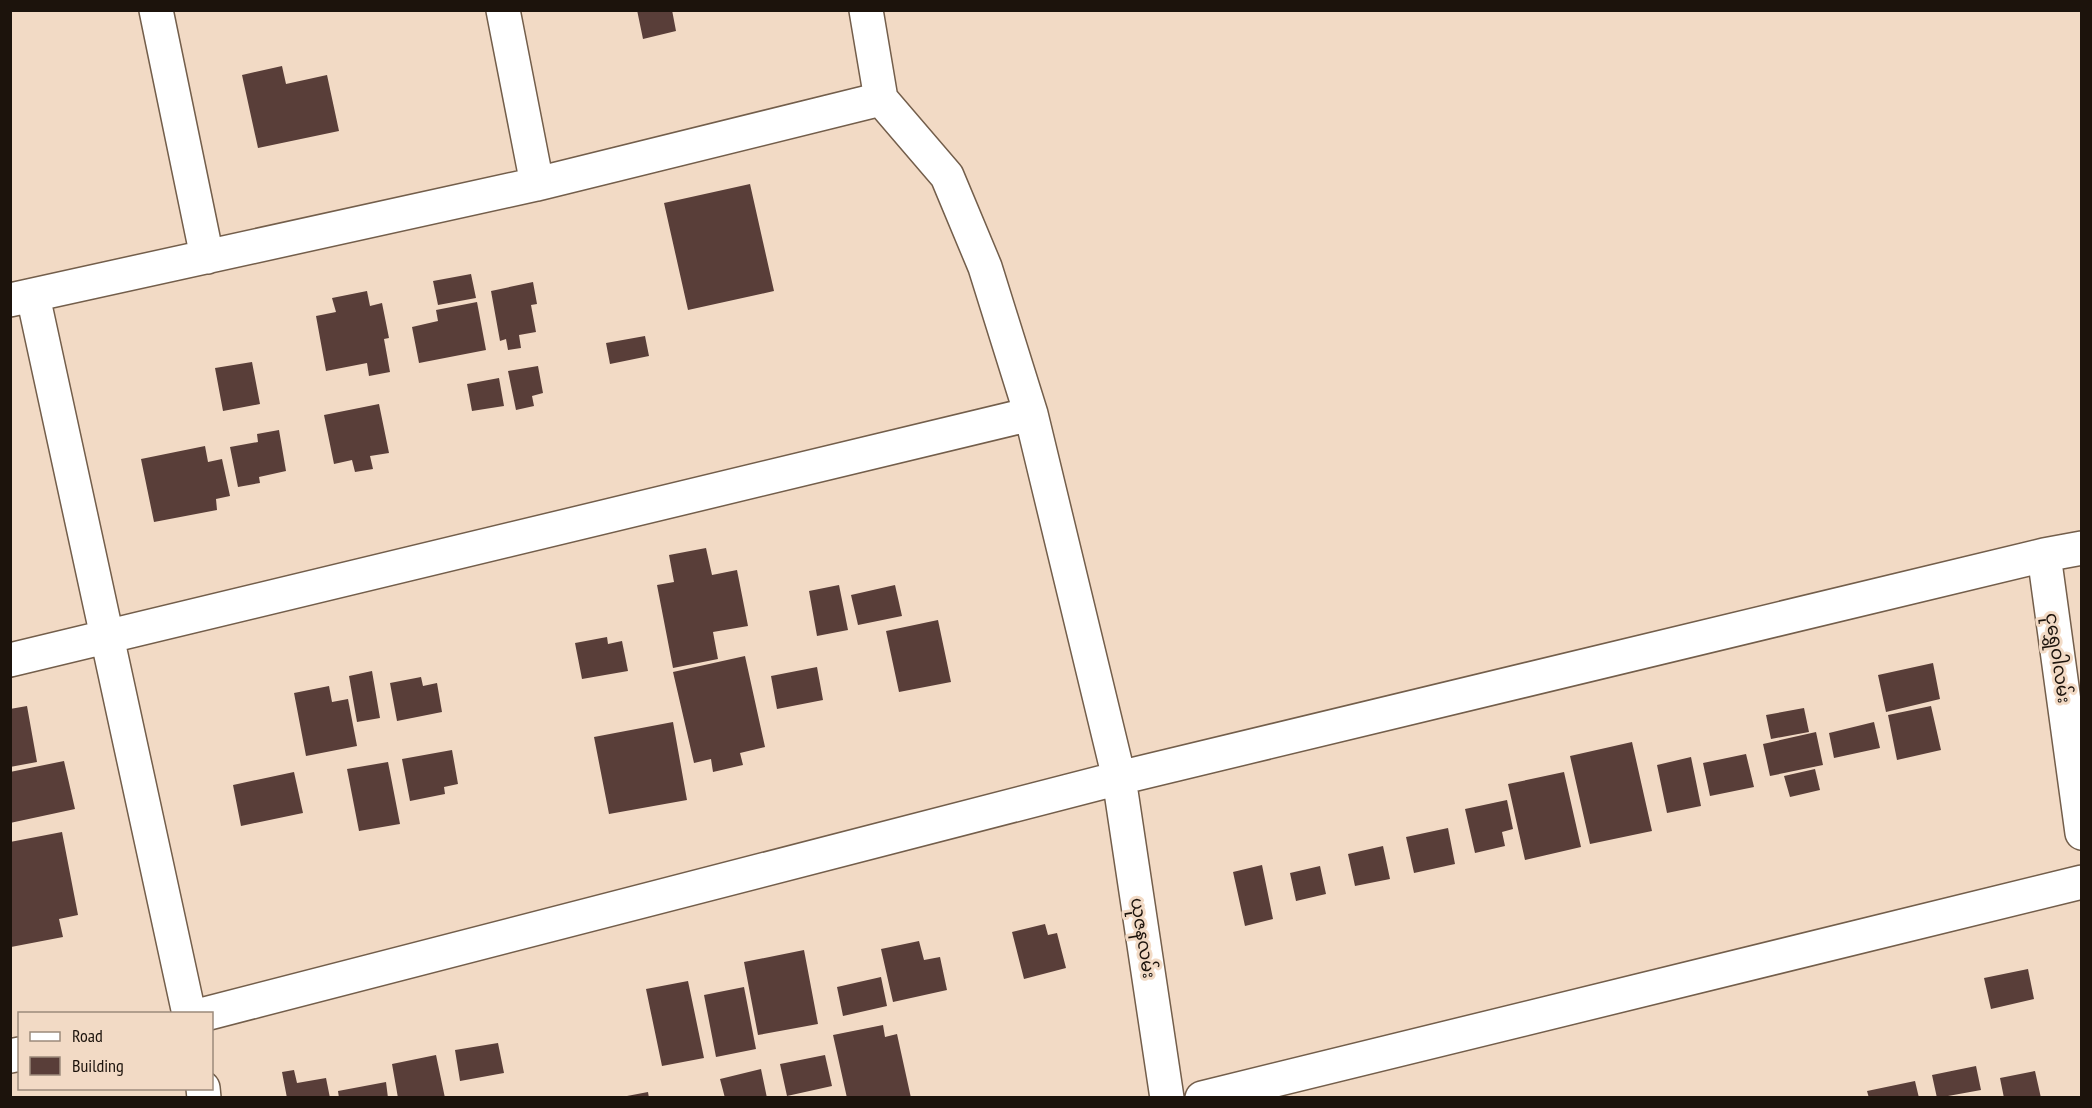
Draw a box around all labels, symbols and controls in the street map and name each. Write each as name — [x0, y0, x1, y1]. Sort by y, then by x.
street label: ငုရွှေဝါလမ်း — [2037, 611, 2077, 705]
street label: ယုဇနလမ်း — [1122, 896, 1162, 981]
legend — [18, 1012, 213, 1090]
text: Road — [72, 1024, 103, 1047]
text: Building — [72, 1054, 124, 1077]

